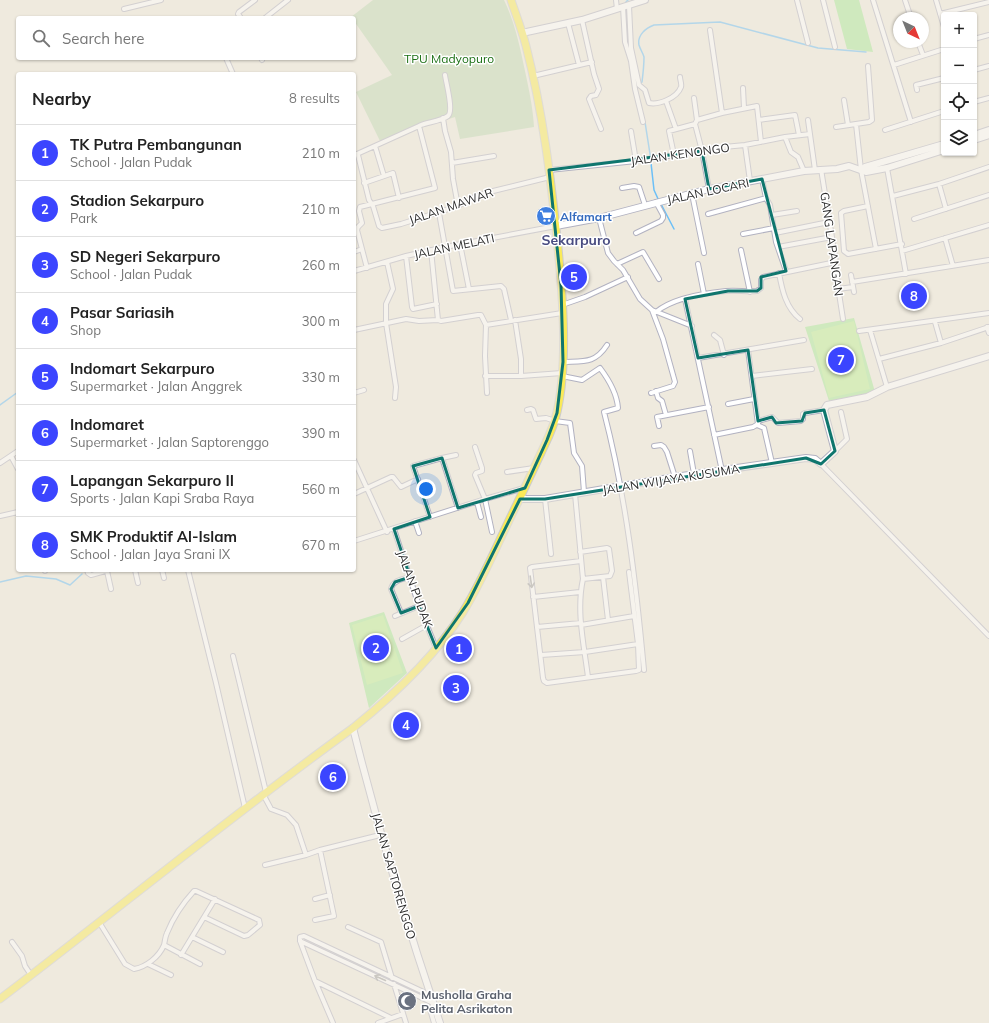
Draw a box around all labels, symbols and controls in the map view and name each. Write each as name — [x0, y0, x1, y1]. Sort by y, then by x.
north arrow — [893, 12, 929, 48]
map controls — [941, 12, 977, 156]
button: + — [941, 12, 977, 48]
search box — [16, 16, 356, 60]
icon: search — [30, 27, 52, 49]
text: Search here — [62, 29, 144, 48]
button: − — [941, 48, 977, 84]
park label: TPU Madyopuro — [404, 51, 494, 66]
button: locate — [941, 84, 977, 120]
text: Nearby — [32, 88, 91, 109]
text: 8 results — [289, 90, 340, 106]
button: layers — [941, 120, 977, 156]
text: TK Putra Pembangunan — [70, 135, 242, 154]
street label: JALAN KENONGO — [630, 140, 730, 168]
text: 1 — [41, 145, 49, 161]
text: 210 m — [302, 145, 340, 161]
text: School · Jalan Pudak — [70, 154, 192, 170]
street label: JALAN LOCARI — [666, 175, 750, 207]
street label: JALAN MAWAR — [407, 185, 495, 227]
text: Stadion Sekarpuro — [70, 191, 204, 210]
street label: GANG LAPANGAN — [817, 191, 847, 297]
text: 2 — [41, 201, 49, 217]
text: 210 m — [302, 201, 340, 217]
supermarket icon: Alfamart — [535, 205, 557, 227]
place label: Alfamart — [560, 209, 612, 224]
text: Park — [70, 210, 97, 226]
street label: JALAN MELATI — [412, 230, 496, 262]
district label: Sekarpuro — [541, 231, 611, 249]
text: SD Negeri Sekarpuro — [70, 247, 220, 266]
text: 3 — [41, 257, 49, 273]
text: 260 m — [302, 257, 340, 273]
pin: 5 — [561, 262, 587, 292]
text: School · Jalan Pudak — [70, 266, 192, 282]
pin: 8 — [901, 281, 927, 311]
text: Pasar Sariasih — [70, 303, 174, 322]
text: 4 — [41, 313, 49, 329]
text: 300 m — [302, 313, 340, 329]
text: Shop — [70, 322, 101, 338]
pin: 7 — [828, 345, 854, 375]
text: Indomart Sekarpuro — [70, 359, 215, 378]
text: 5 — [41, 369, 49, 385]
text: 330 m — [302, 369, 340, 385]
text: Supermarket · Jalan Anggrek — [70, 378, 242, 394]
text: Indomaret — [70, 415, 144, 434]
text: 6 — [41, 425, 49, 441]
text: 390 m — [302, 425, 340, 441]
text: Supermarket · Jalan Saptorenggo — [70, 434, 269, 450]
street label: JALAN WIJAYA KUSUMA — [601, 461, 741, 497]
text: Lapangan Sekarpuro II — [70, 471, 234, 490]
your location — [416, 479, 436, 499]
text: 7 — [41, 481, 49, 497]
text: 560 m — [302, 481, 340, 497]
text: Sports · Jalan Kapi Sraba Raya — [70, 490, 254, 506]
text: SMK Produktif Al-Islam — [70, 527, 237, 546]
text: 8 — [41, 537, 49, 553]
text: 670 m — [302, 537, 340, 553]
text: School · Jalan Jaya Srani IX — [70, 546, 230, 562]
street label: JALAN PUDAK — [394, 548, 436, 630]
one-way arrow — [527, 576, 535, 589]
pin: 2 — [363, 633, 389, 663]
pin: 1 — [446, 634, 472, 664]
pin: 3 — [443, 673, 469, 703]
pin: 4 — [393, 710, 419, 740]
pin: 6 — [320, 762, 346, 792]
street label: JALAN SAPTORENGGO — [369, 811, 419, 941]
one-way arrow — [374, 974, 386, 981]
place label: Musholla Graha Pelita Asrikaton — [421, 987, 512, 1016]
mosque icon: Musholla Graha Pelita Asrikaton — [396, 990, 418, 1012]

